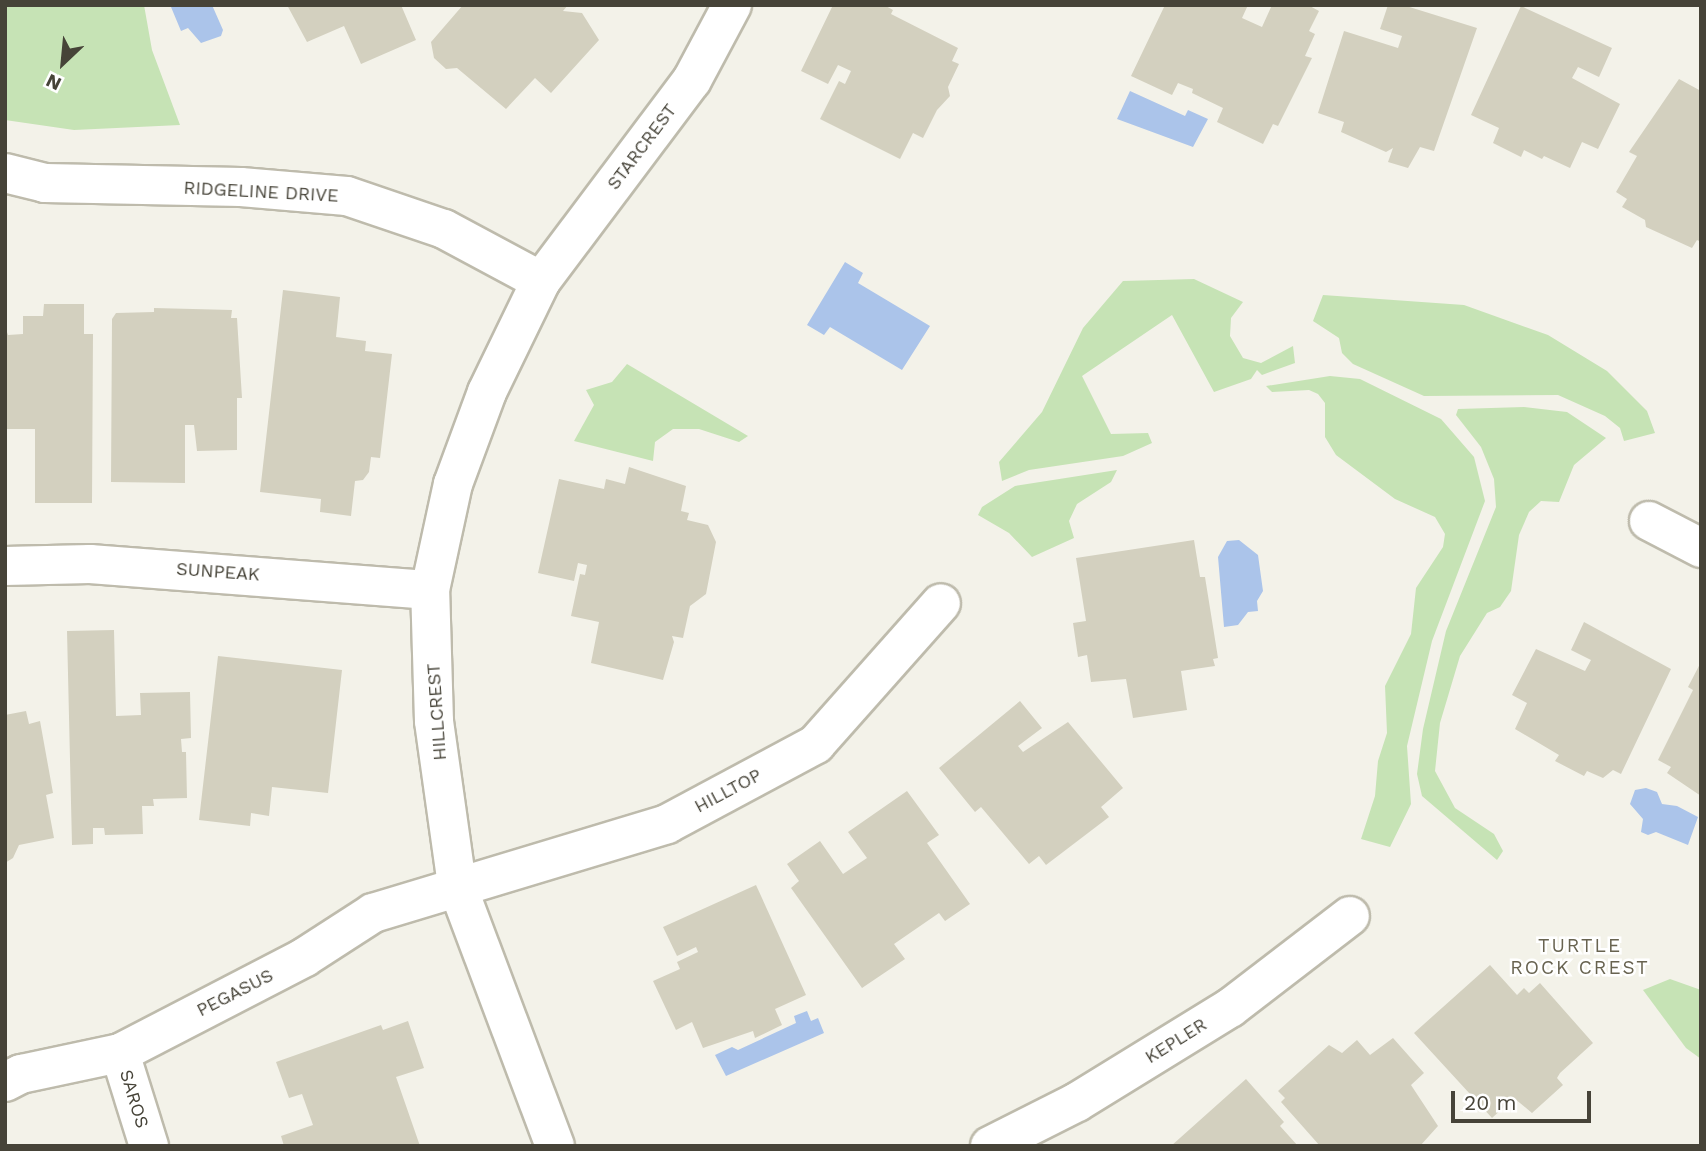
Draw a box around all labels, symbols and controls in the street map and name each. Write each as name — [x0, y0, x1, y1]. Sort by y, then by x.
north arrow — [28, 28, 98, 98]
text: N — [42, 69, 65, 96]
street label: STARCREST — [603, 100, 681, 194]
street label: RIDGELINE DRIVE — [183, 177, 339, 207]
street label: SUNPEAK — [176, 558, 260, 586]
street label: HILLCREST — [423, 663, 451, 761]
street label: HILLTOP — [691, 764, 765, 818]
district label: TURTLE ROCK CREST — [1511, 935, 1649, 979]
street label: PEGASUS — [193, 965, 277, 1021]
street label: KEPLER — [1141, 1014, 1211, 1068]
street label: SAROS — [115, 1067, 153, 1131]
scale bar — [1454, 1078, 1594, 1122]
text: 20 m — [1464, 1090, 1516, 1115]

